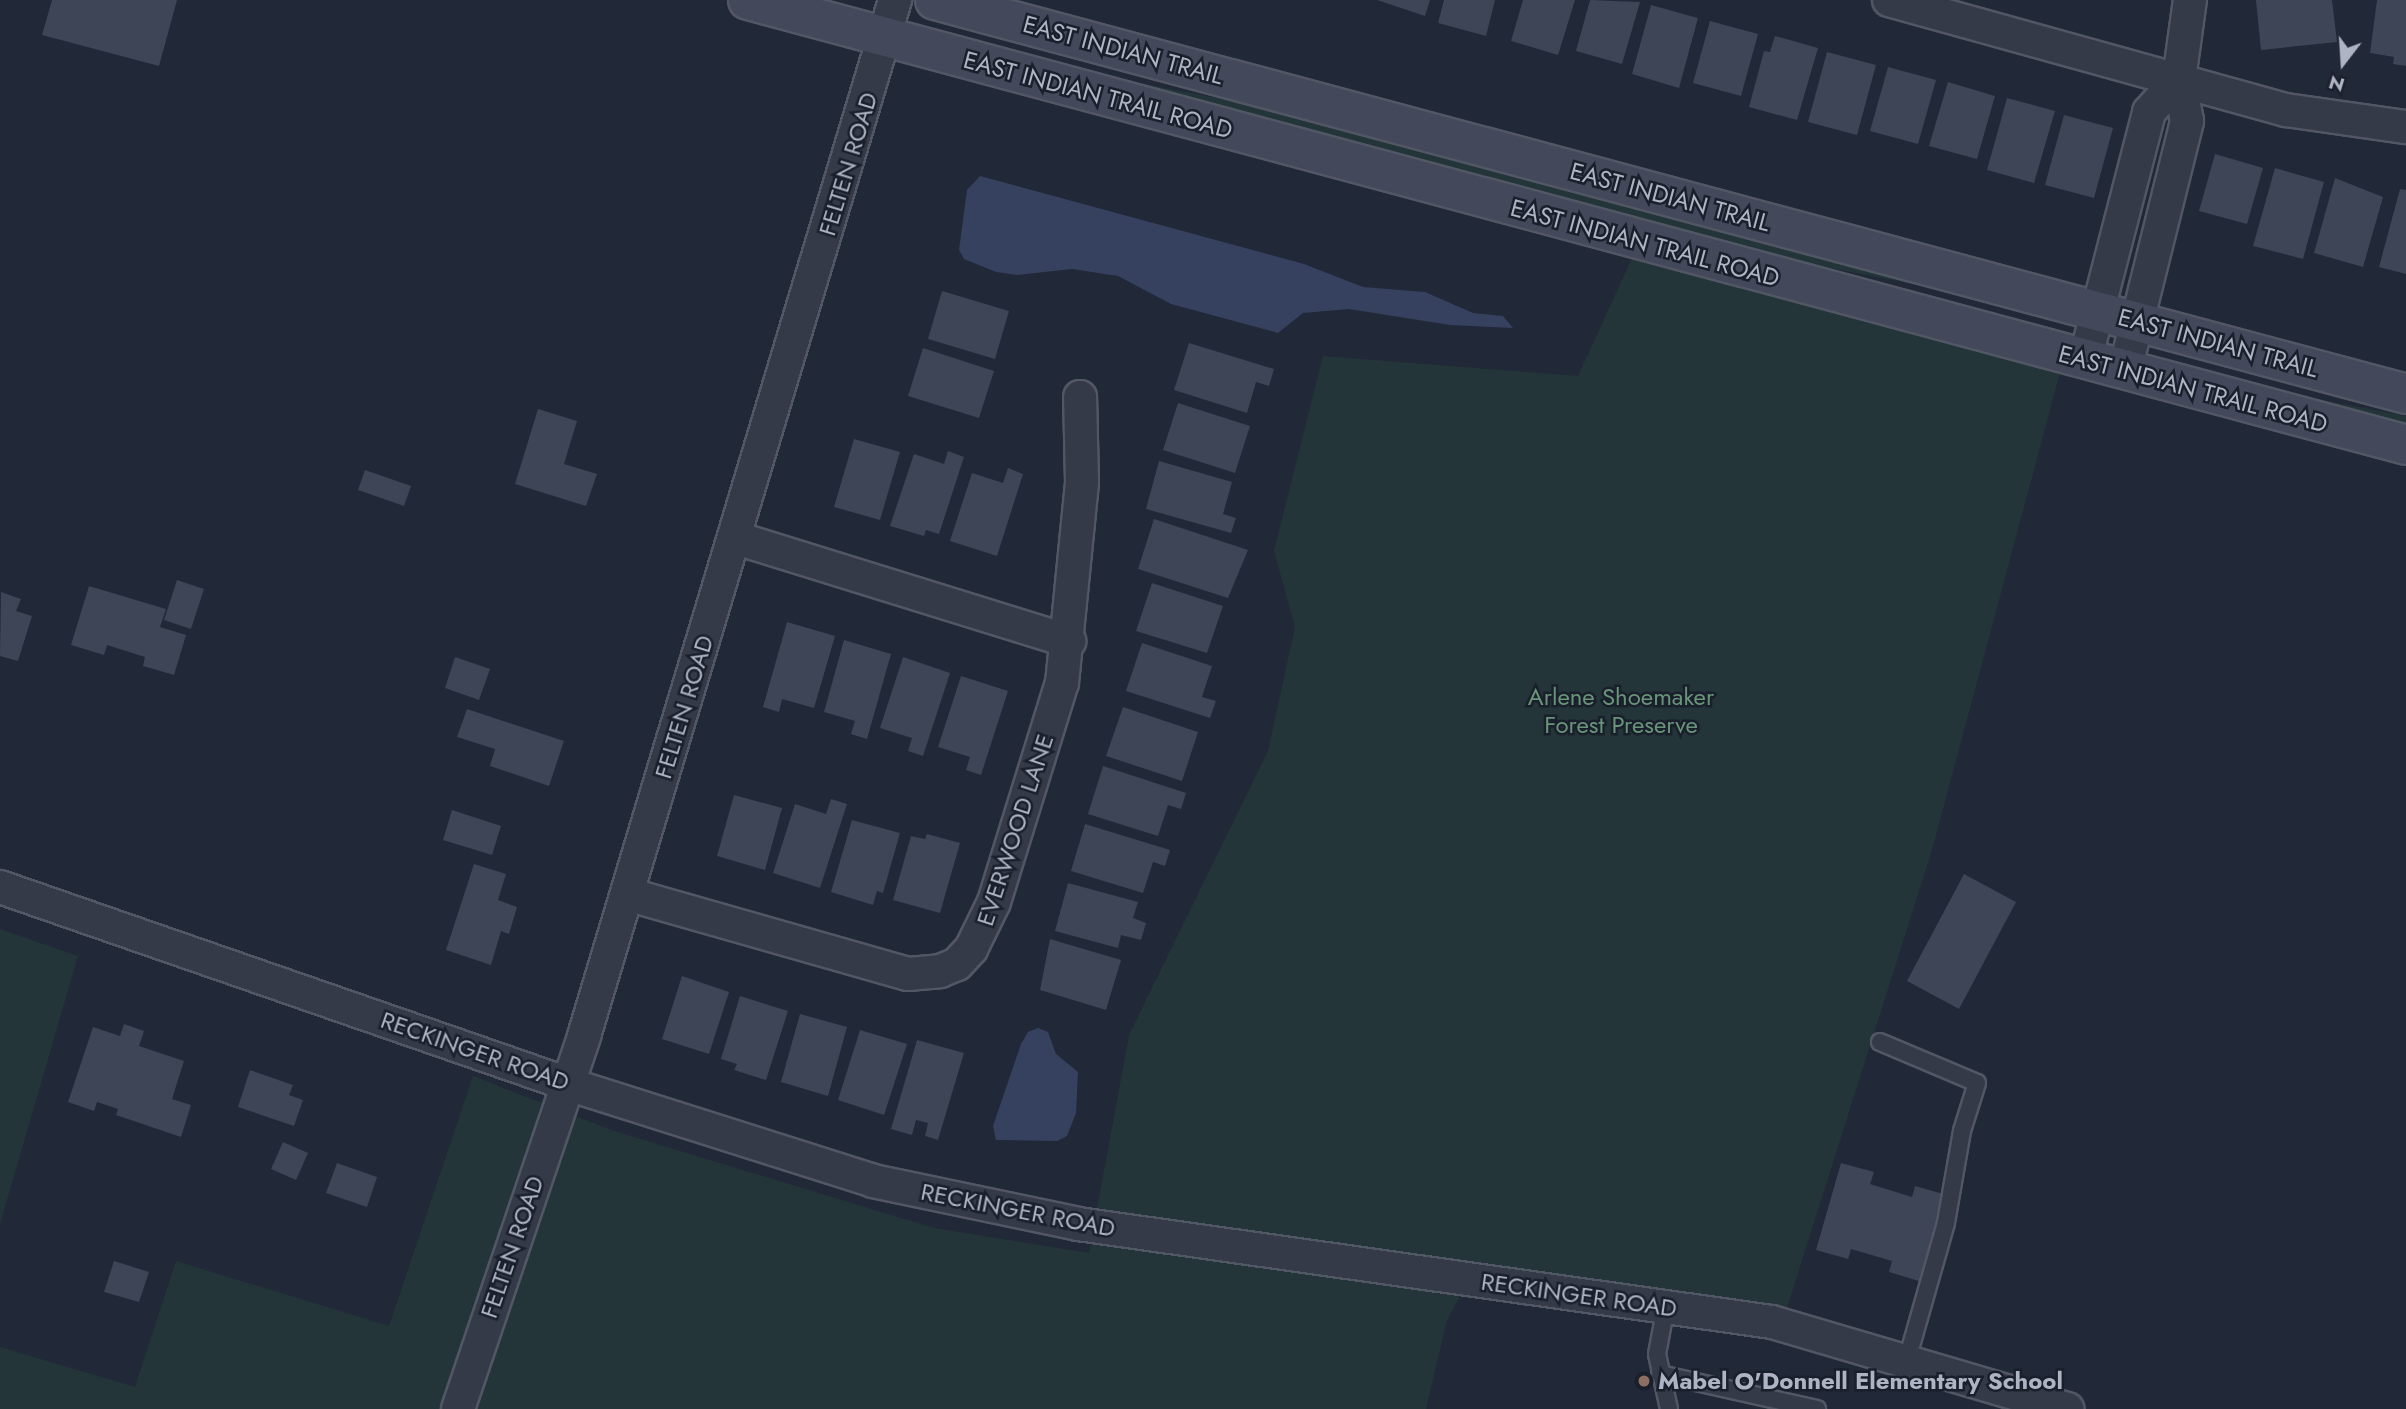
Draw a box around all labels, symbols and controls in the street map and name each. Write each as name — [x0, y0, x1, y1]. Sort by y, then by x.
street label: EAST INDIAN TRAIL — [1020, 9, 1226, 91]
north arrow — [2308, 28, 2378, 98]
street label: EAST INDIAN TRAIL ROAD — [960, 45, 1236, 145]
text: N — [2326, 68, 2348, 99]
street label: FELTEN ROAD — [813, 89, 883, 239]
street label: EAST INDIAN TRAIL — [1567, 156, 1773, 238]
street label: EAST INDIAN TRAIL ROAD — [1507, 193, 1783, 293]
street label: EAST INDIAN TRAIL — [2115, 302, 2321, 384]
street label: EAST INDIAN TRAIL ROAD — [2055, 339, 2331, 439]
street label: FELTEN ROAD — [649, 632, 719, 782]
park label: Arlene Shoemaker Forest Preserve — [1528, 683, 1714, 739]
street label: EVERWOOD LANE — [970, 731, 1060, 929]
street label: RECKINGER ROAD — [377, 1005, 573, 1097]
street label: FELTEN ROAD — [474, 1172, 550, 1322]
street label: RECKINGER ROAD — [918, 1177, 1118, 1243]
street label: RECKINGER ROAD — [1479, 1267, 1679, 1323]
place label: Mabel O'Donnell Elementary School — [1658, 1367, 2063, 1395]
marker: Mabel O'Donnell Elementary School — [1636, 1373, 1652, 1389]

